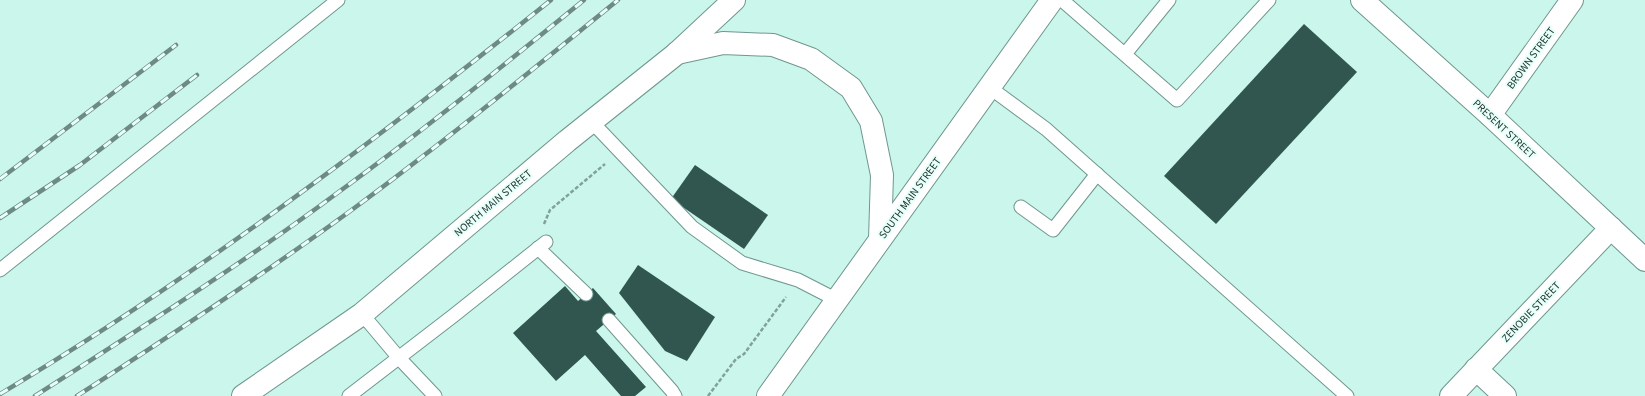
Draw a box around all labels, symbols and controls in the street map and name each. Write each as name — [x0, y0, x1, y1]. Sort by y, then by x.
street label: BROWN STREET — [1503, 24, 1559, 92]
street label: PRESENT STREET — [1469, 96, 1539, 162]
street label: SOUTH MAIN STREET — [875, 154, 945, 242]
street label: NORTH MAIN STREET — [451, 166, 535, 240]
street label: ZENOBIE STREET — [1498, 278, 1564, 346]

